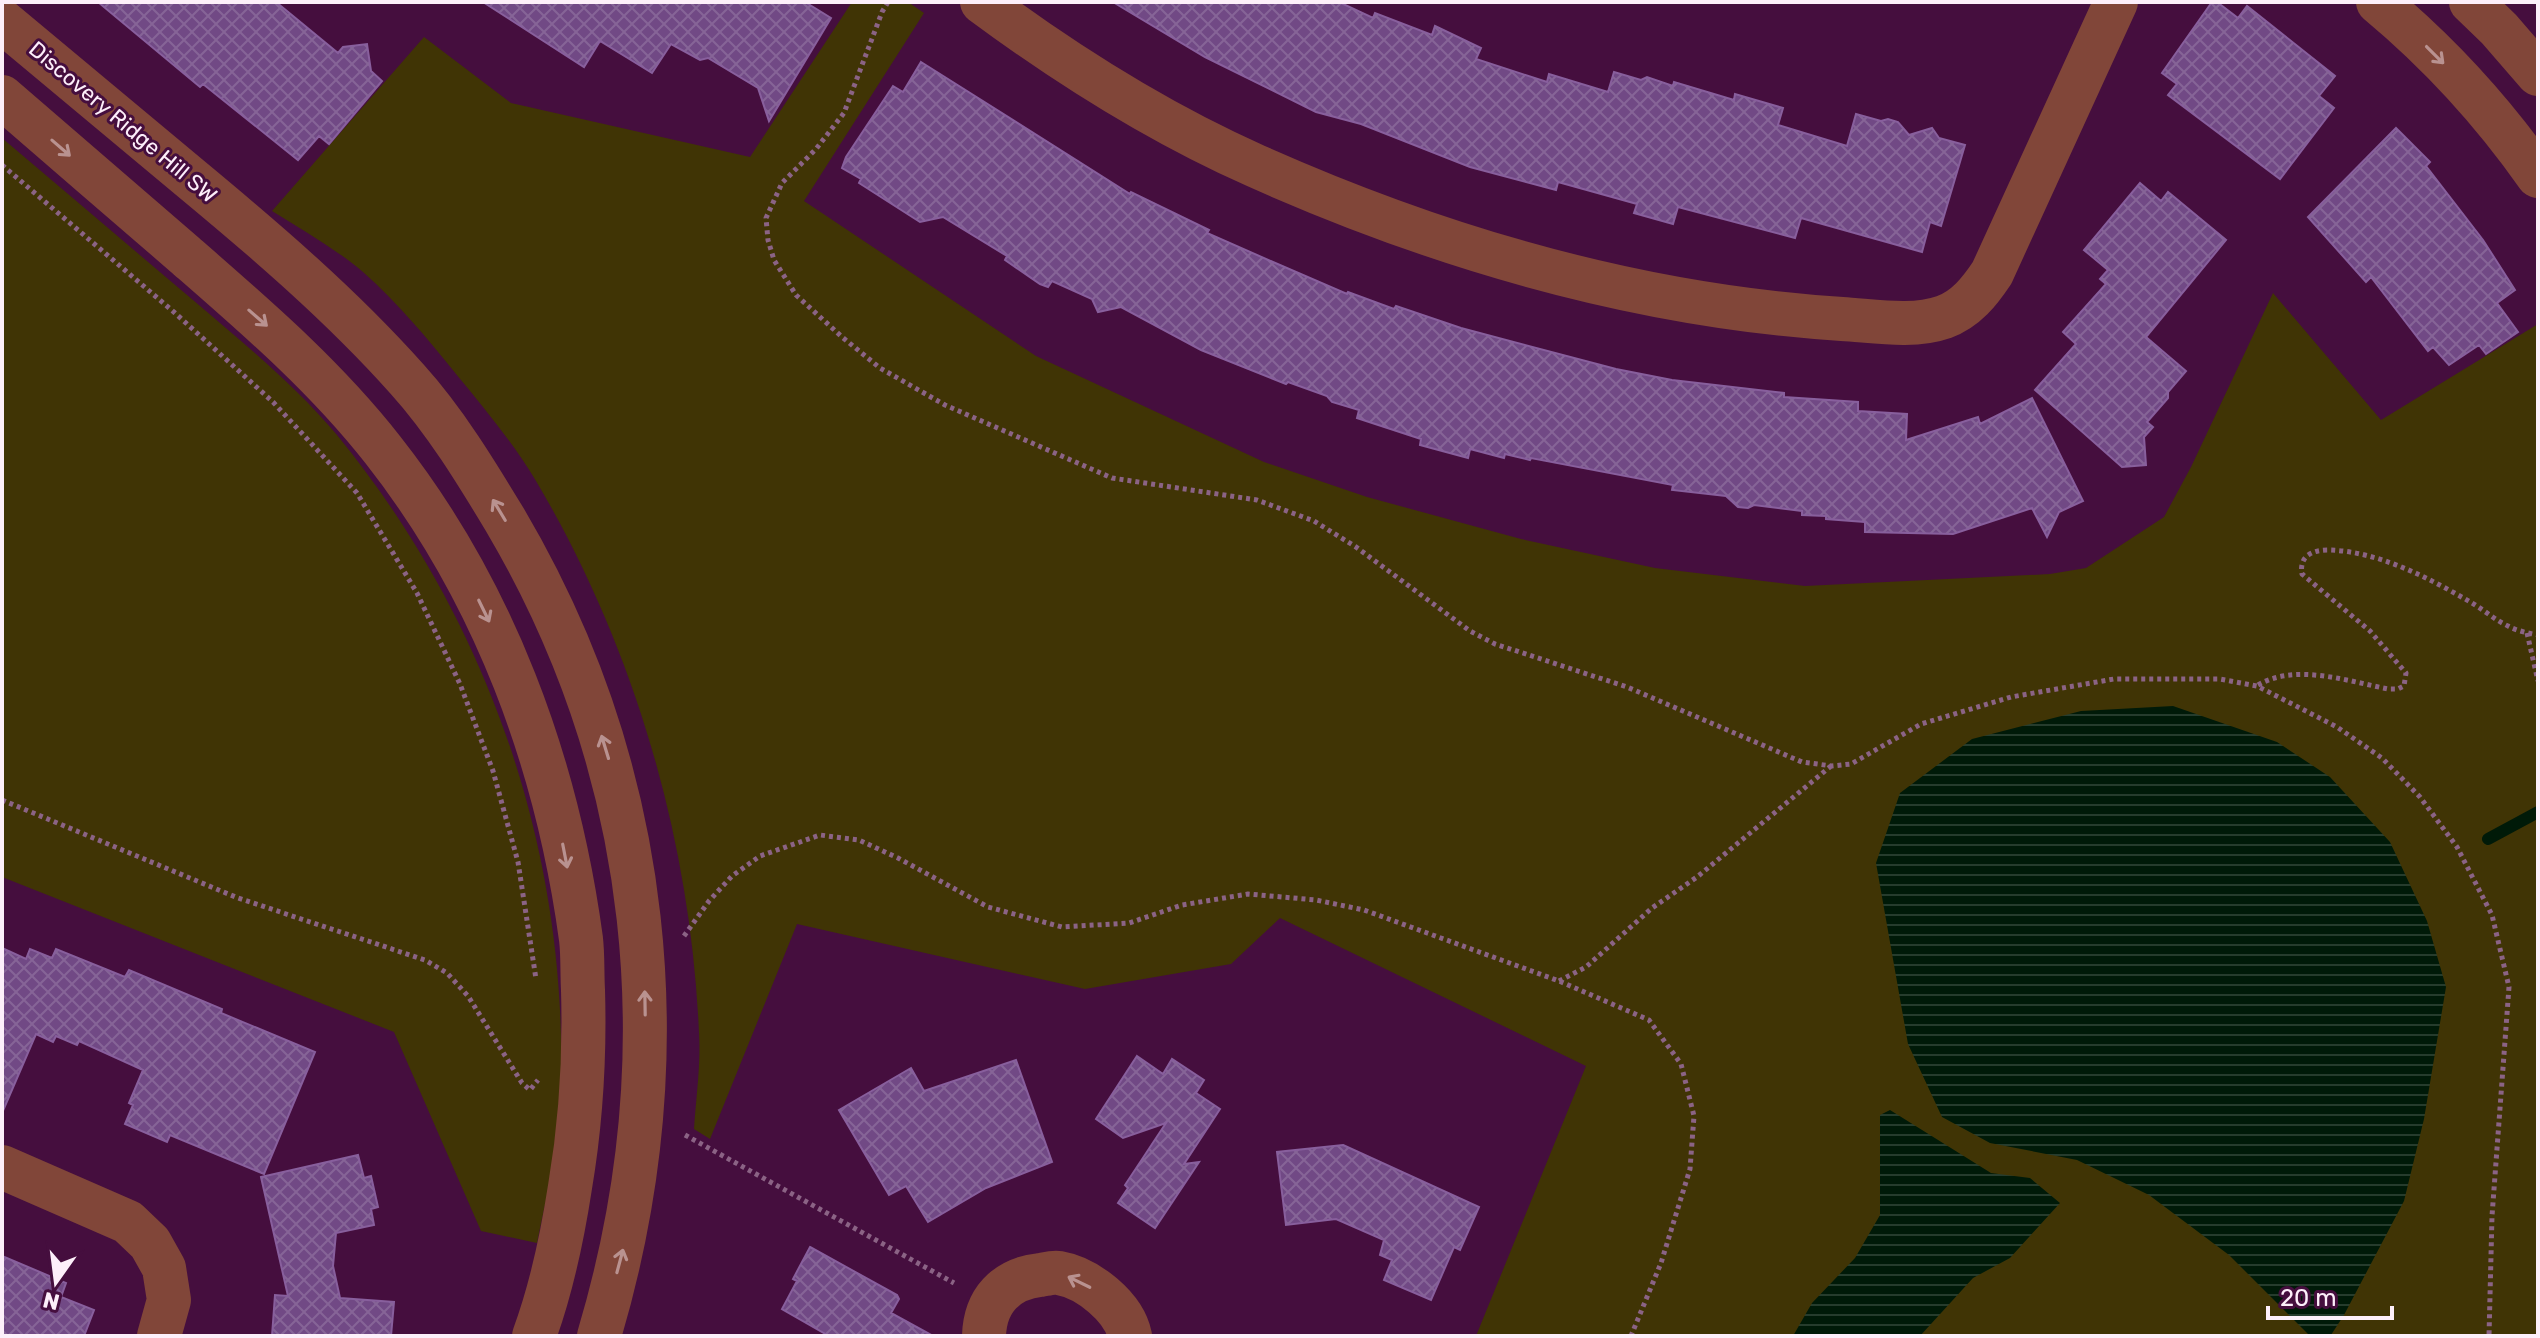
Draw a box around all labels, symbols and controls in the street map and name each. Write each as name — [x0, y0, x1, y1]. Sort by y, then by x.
street label: Discovery Ridge Hill SW — [23, 35, 223, 209]
one-way arrow — [2425, 45, 2445, 64]
one-way arrow — [51, 139, 71, 157]
one-way arrow — [248, 309, 268, 327]
one-way arrow — [491, 499, 507, 522]
one-way arrow — [477, 598, 492, 622]
one-way arrow — [597, 734, 612, 760]
one-way arrow — [559, 843, 574, 869]
one-way arrow — [637, 990, 653, 1017]
north arrow — [16, 1242, 96, 1322]
one-way arrow — [613, 1248, 628, 1274]
scale bar — [2268, 1270, 2392, 1320]
one-way arrow — [1067, 1273, 1091, 1289]
text: 20 m — [2280, 1284, 2337, 1312]
text: N — [40, 1286, 62, 1316]

